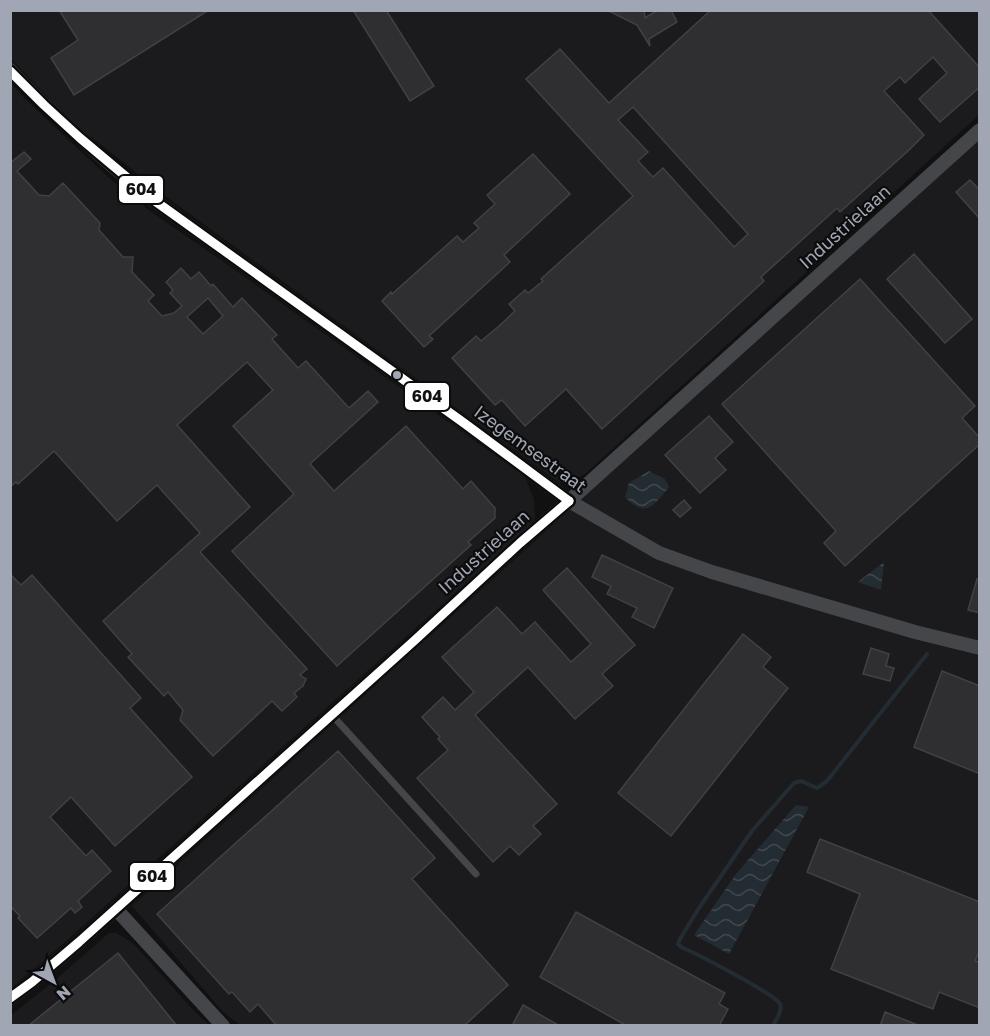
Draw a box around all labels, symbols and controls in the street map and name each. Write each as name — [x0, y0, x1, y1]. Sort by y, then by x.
line badge: 604 — [118, 175, 164, 204]
text: 604 — [126, 179, 156, 199]
street label: Industrielaan — [794, 180, 894, 273]
unlabelled marker — [391, 369, 403, 381]
line badge: 604 — [404, 382, 450, 411]
text: 604 — [412, 386, 442, 406]
street label: Izegemsestraat — [470, 400, 591, 496]
street label: Industrielaan — [433, 505, 533, 598]
line badge: 604 — [129, 862, 175, 891]
text: 604 — [137, 866, 167, 886]
north arrow — [24, 952, 84, 1012]
text: N — [53, 982, 75, 1005]

